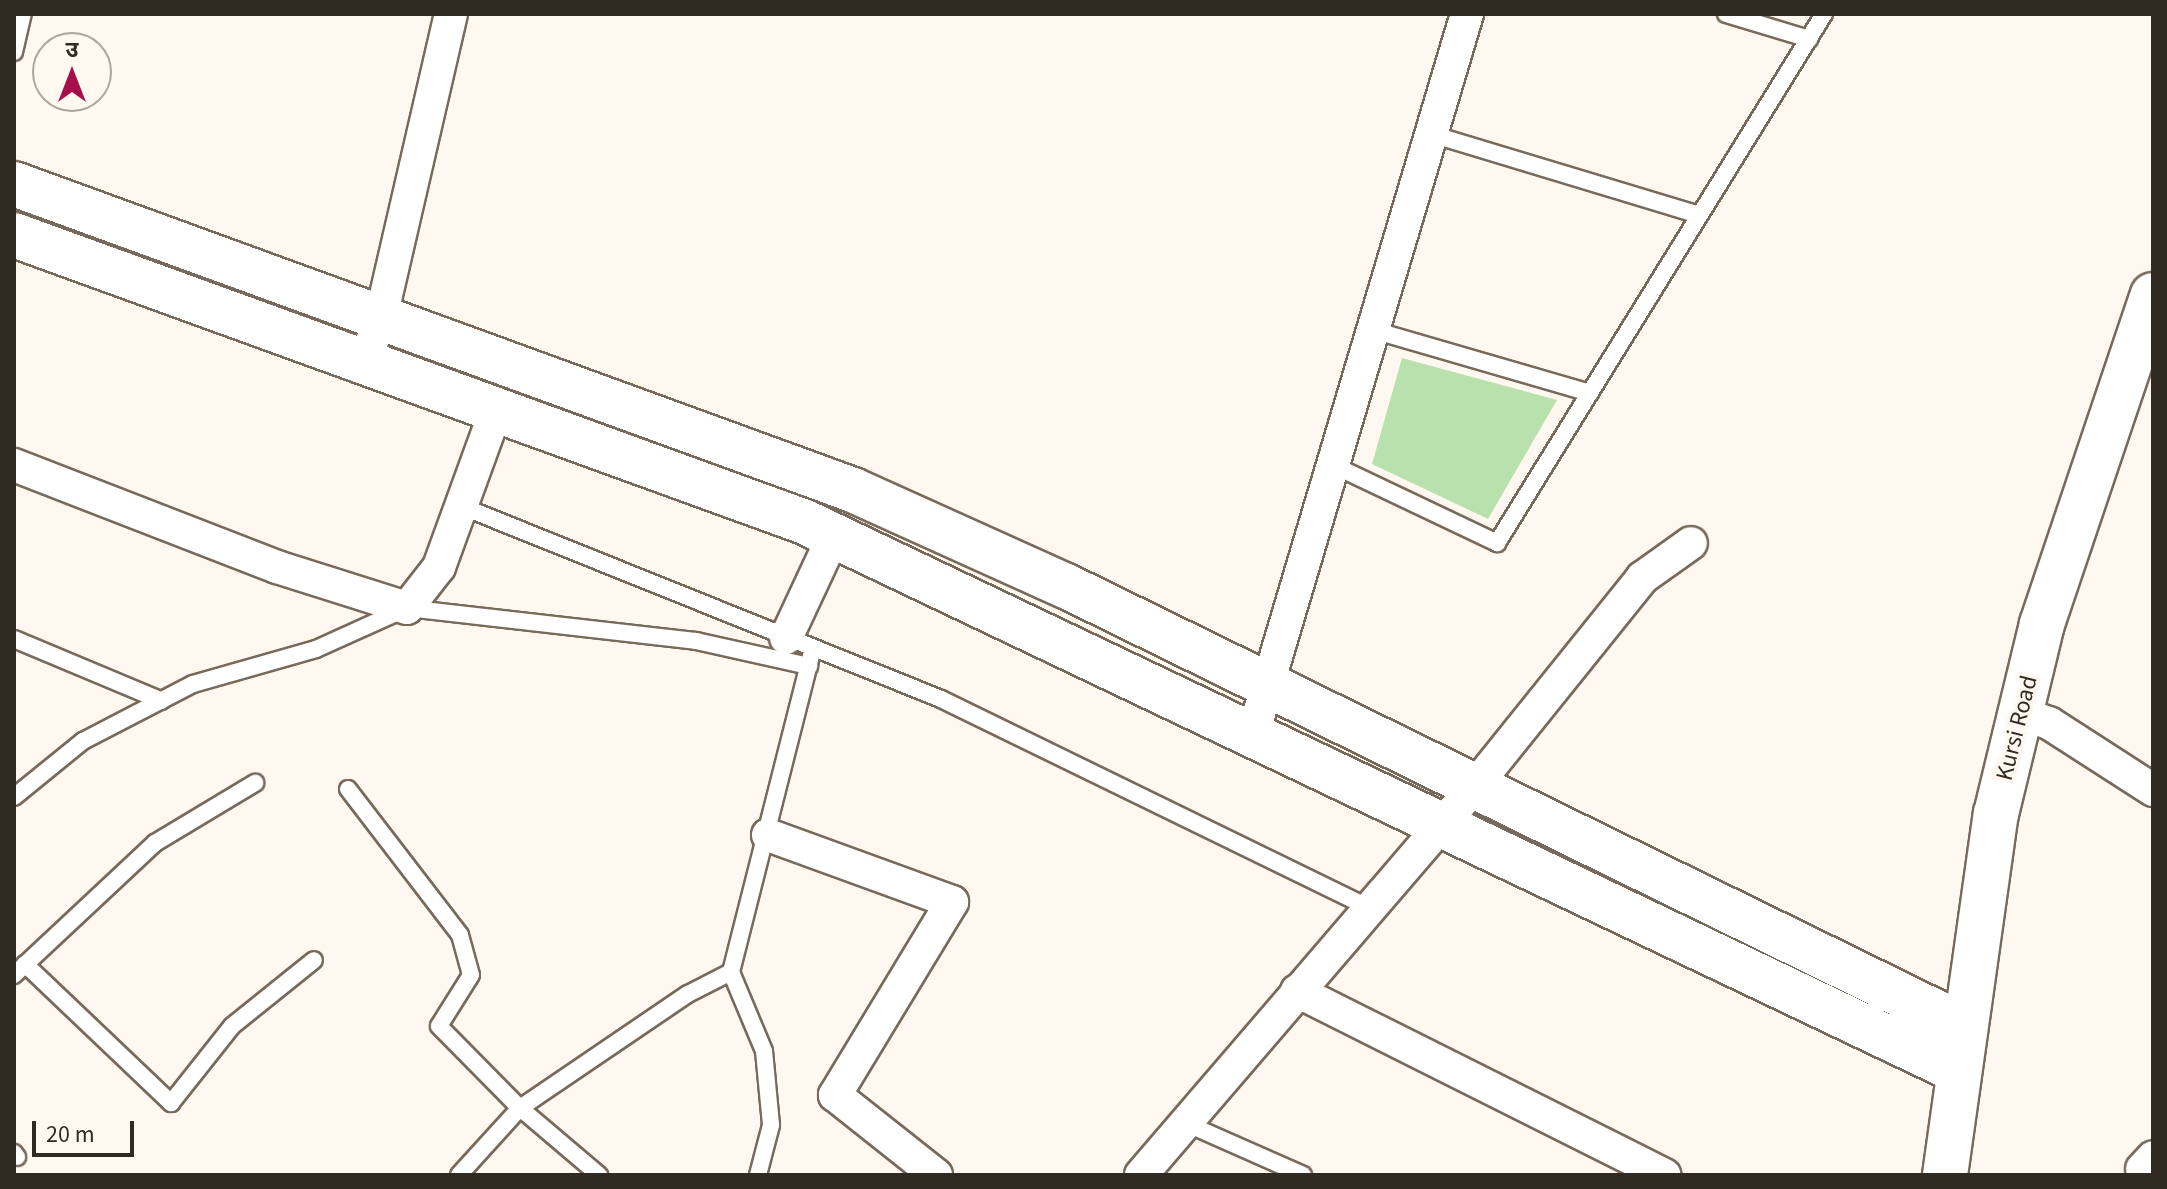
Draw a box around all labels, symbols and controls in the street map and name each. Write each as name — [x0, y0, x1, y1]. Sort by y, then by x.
north arrow — [32, 32, 112, 112]
text: उ — [66, 34, 78, 66]
street label: Kursi Road — [1990, 673, 2044, 783]
scale bar — [36, 1105, 138, 1155]
text: 20 m — [46, 1117, 95, 1152]

